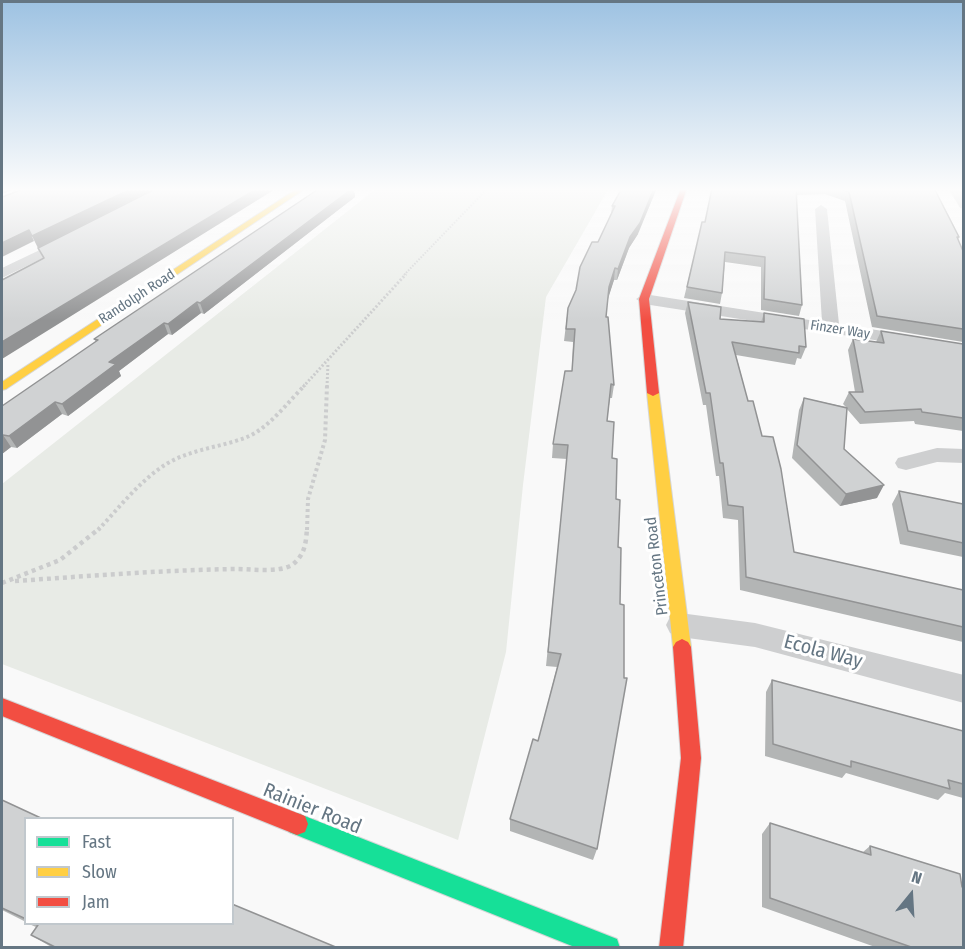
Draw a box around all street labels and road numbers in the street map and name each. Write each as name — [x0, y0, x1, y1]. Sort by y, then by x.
street label: Randolph Road — [96, 266, 178, 328]
street label: Finzer Way — [809, 317, 871, 343]
street label: Princeton Road — [641, 516, 673, 616]
street label: Ecola Way — [781, 630, 865, 674]
street label: Rainier Road — [259, 778, 365, 840]

